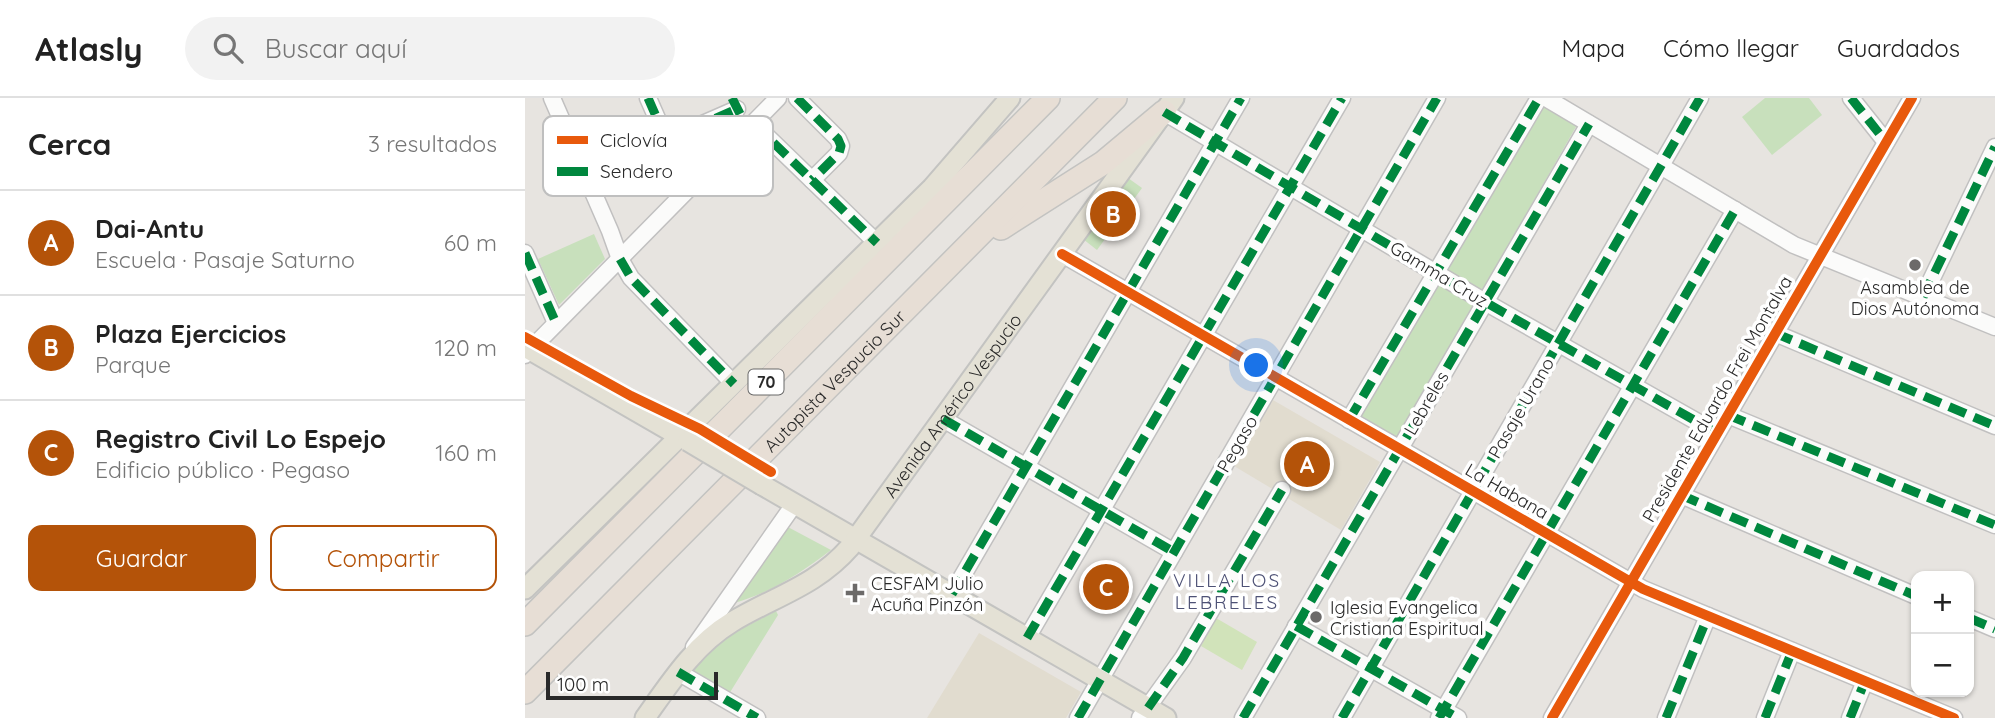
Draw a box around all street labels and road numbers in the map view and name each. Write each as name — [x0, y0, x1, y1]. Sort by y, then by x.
street label: Gamma Cruz — [1386, 236, 1492, 312]
street label: Presidente Eduardo Frei Montalva — [1637, 272, 1797, 526]
street label: Autopista Vespucio Sur — [759, 304, 910, 457]
street label: Avenida Américo Vespucio — [878, 309, 1026, 502]
street label: Pasaje Urano — [1483, 353, 1559, 463]
street label: Lebreles — [1399, 367, 1453, 439]
road number: 70 — [749, 370, 783, 394]
street label: Pegaso — [1212, 411, 1262, 477]
street label: La Habana — [1461, 458, 1553, 524]

